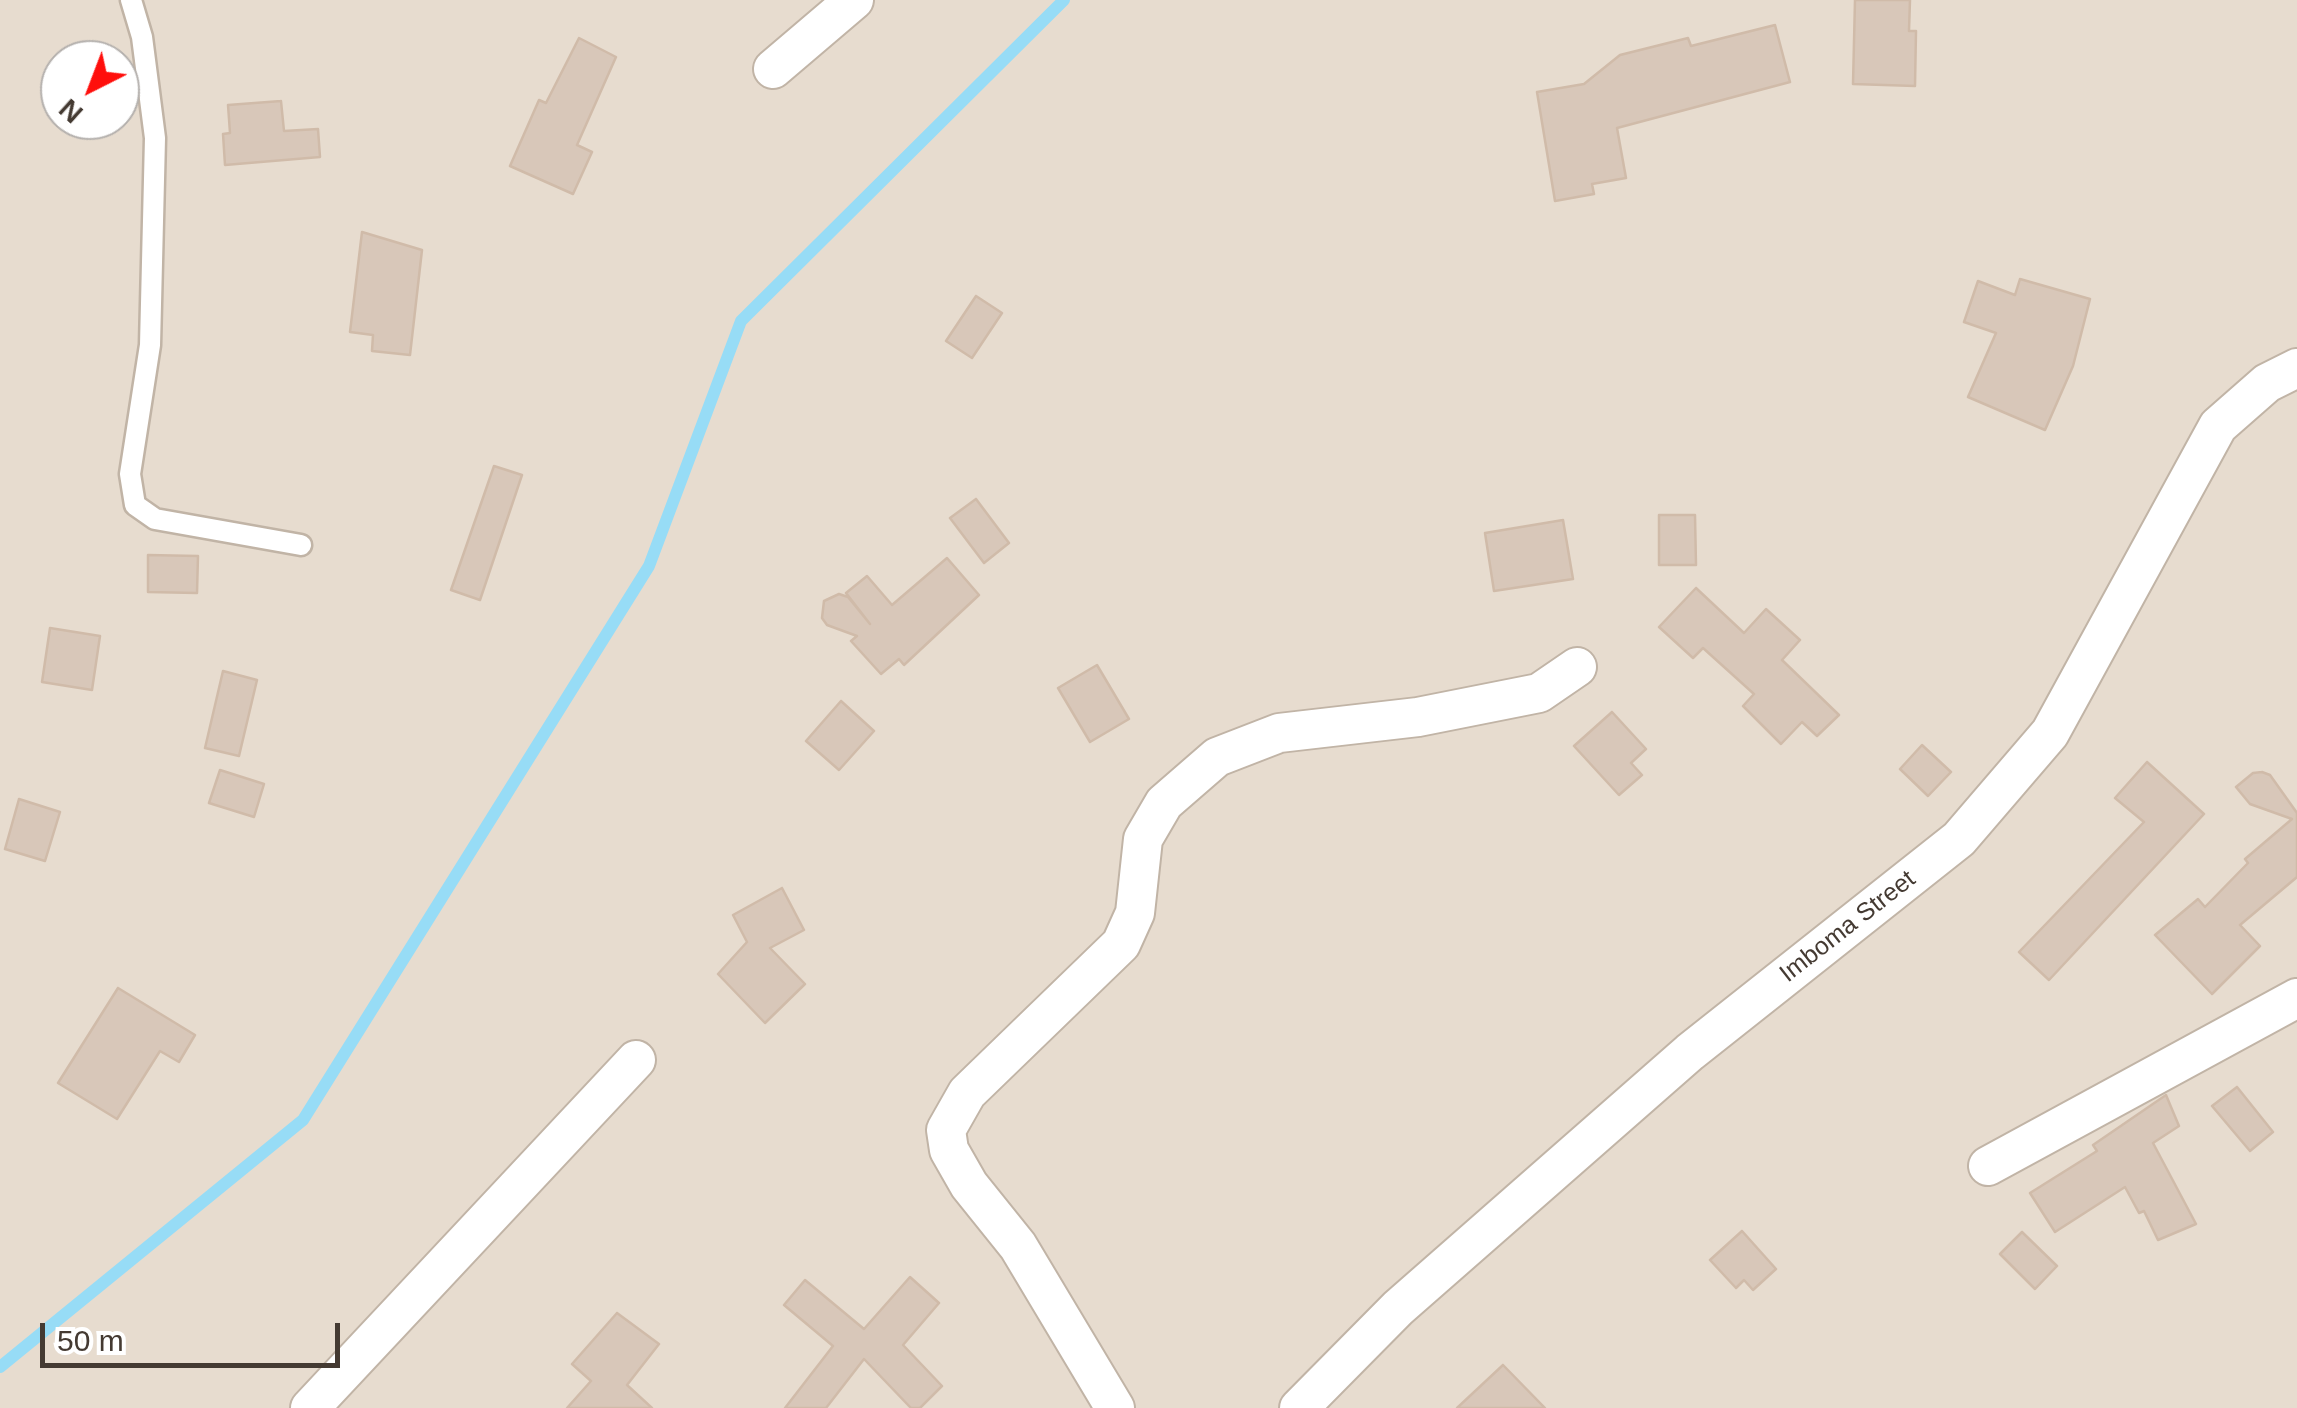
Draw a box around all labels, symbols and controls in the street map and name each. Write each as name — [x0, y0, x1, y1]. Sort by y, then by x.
north arrow — [40, 40, 140, 140]
text: N — [53, 93, 89, 129]
street label: Imboma Street — [1774, 865, 1922, 989]
scale bar — [45, 1303, 345, 1365]
text: 50 m — [57, 1324, 124, 1357]

